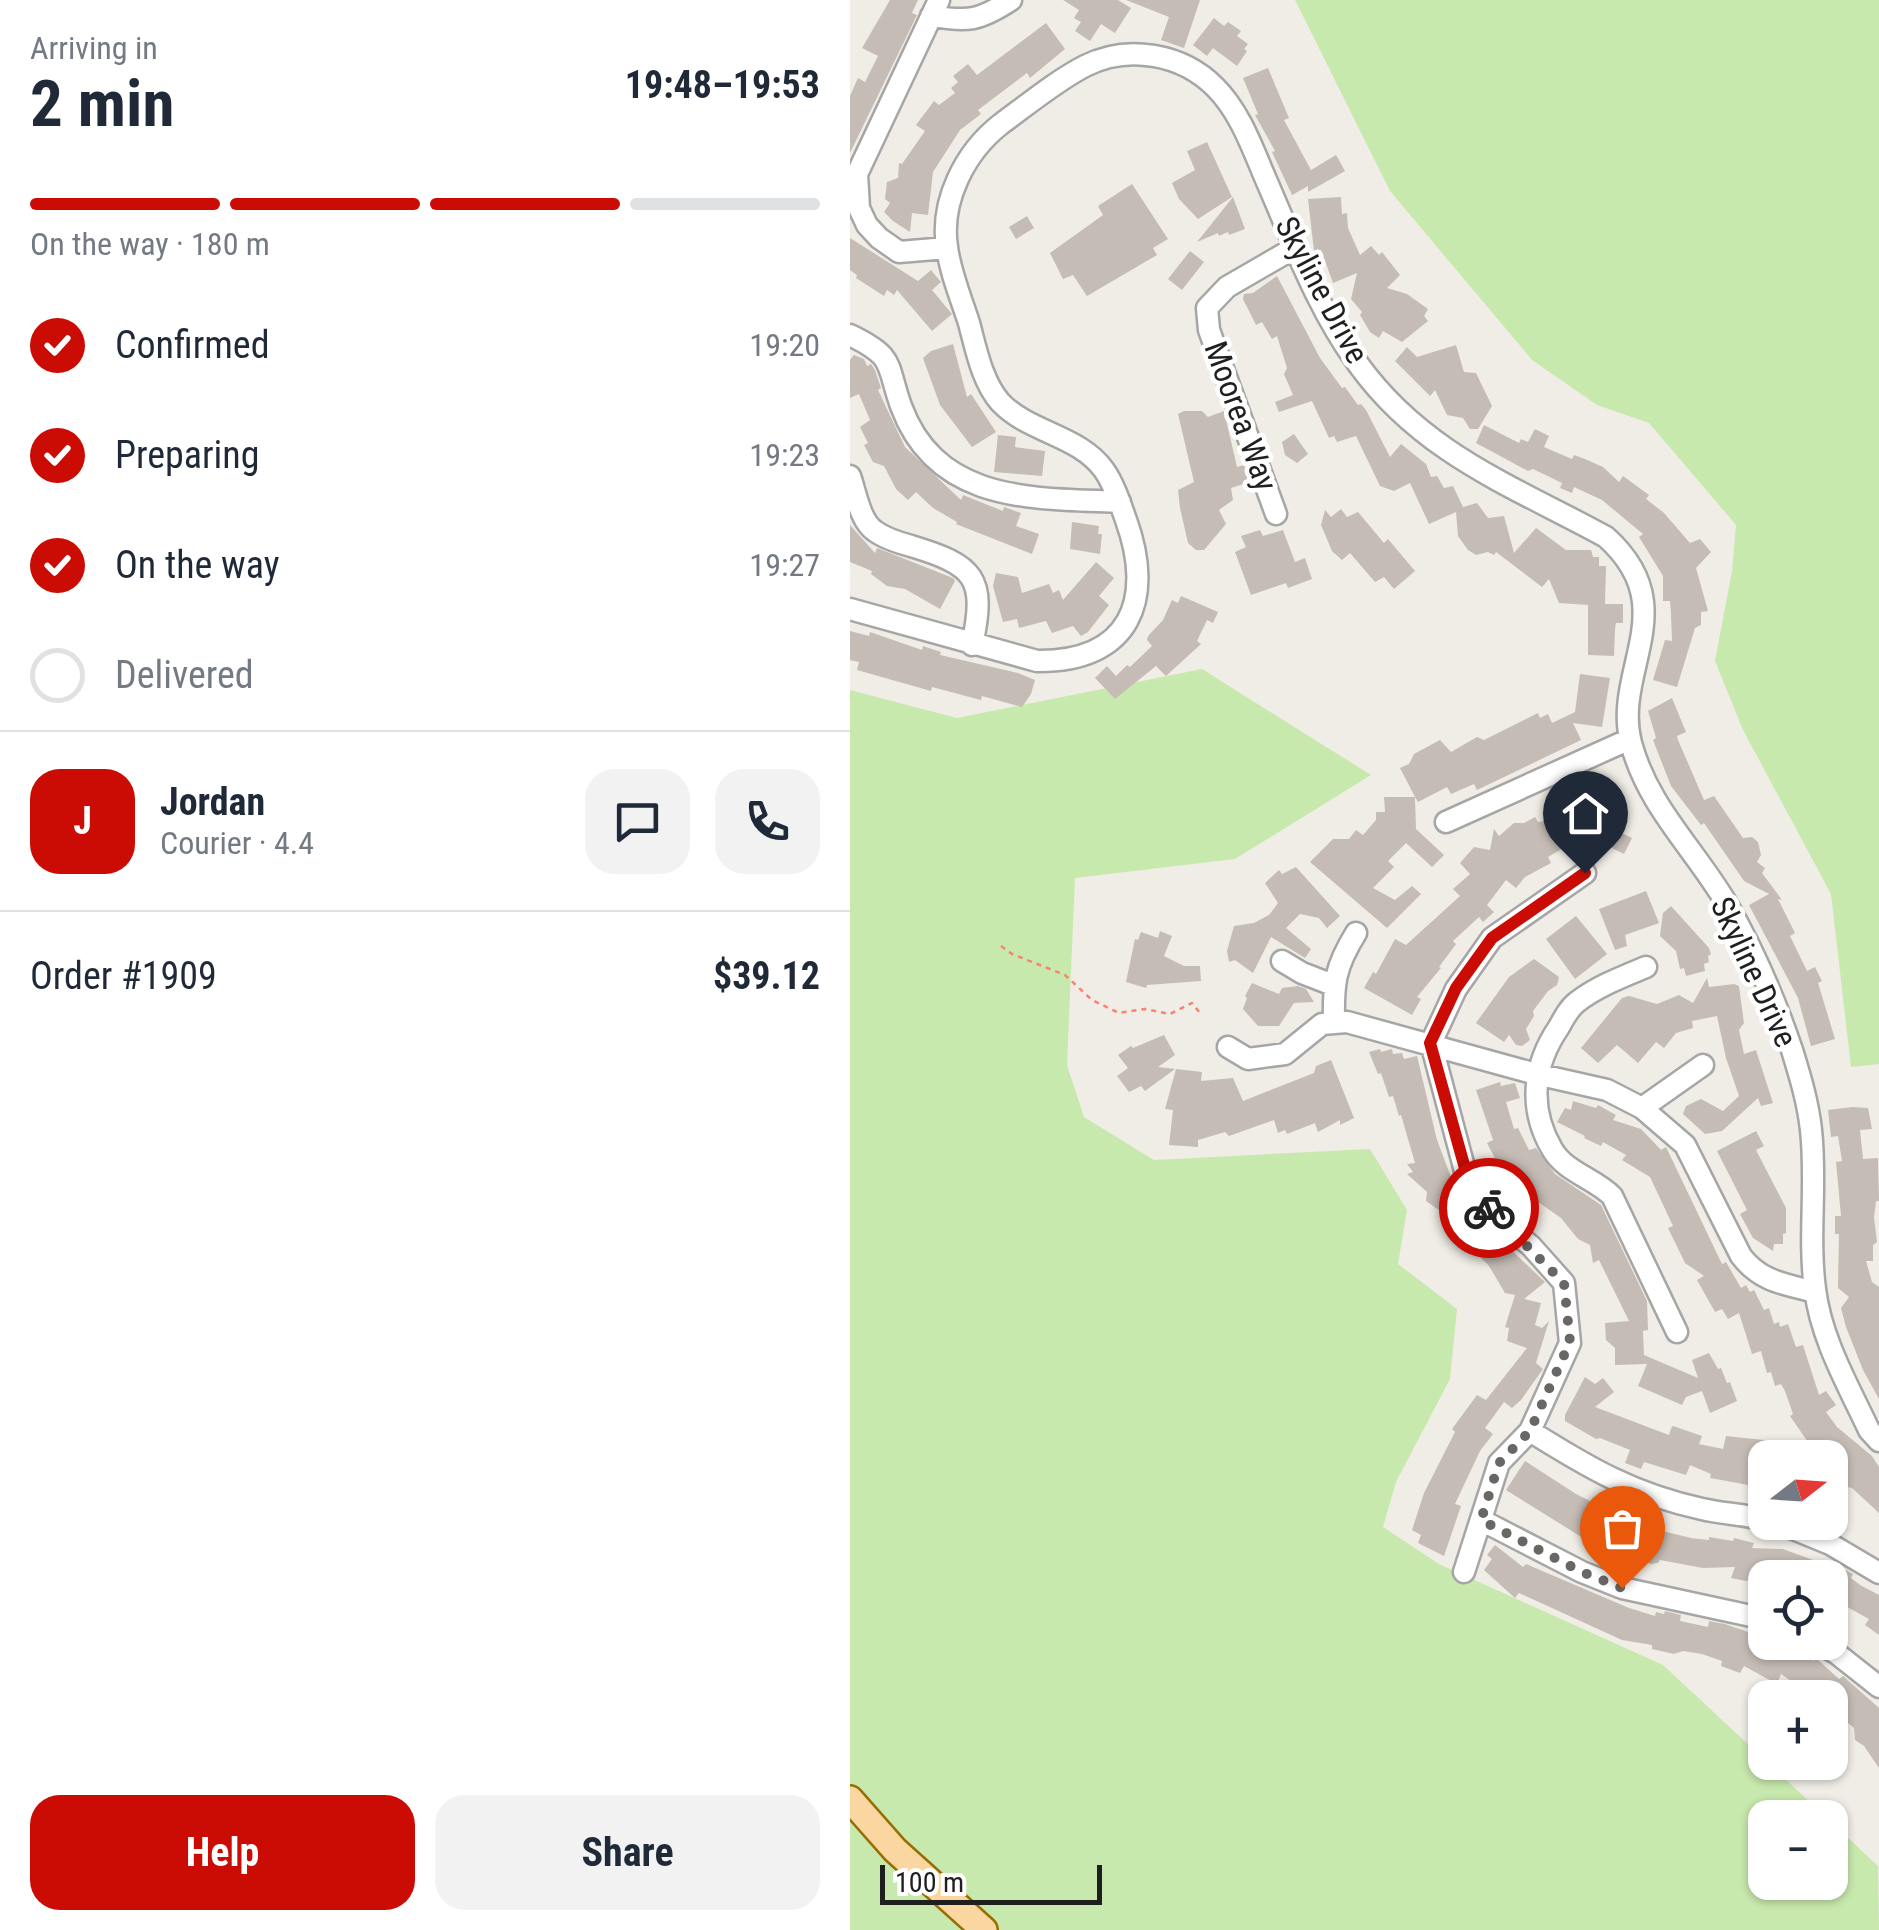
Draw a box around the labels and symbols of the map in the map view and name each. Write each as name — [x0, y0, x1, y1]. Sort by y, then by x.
street label: Skyline Drive — [1267, 210, 1377, 370]
street label: Moorea Way — [1197, 336, 1285, 496]
pin — [1543, 771, 1628, 874]
street label: Skyline Drive — [1703, 891, 1805, 1053]
courier — [1439, 1158, 1539, 1258]
north arrow — [1748, 1440, 1848, 1540]
pin — [1580, 1486, 1665, 1589]
scale bar — [880, 1860, 1102, 1904]

